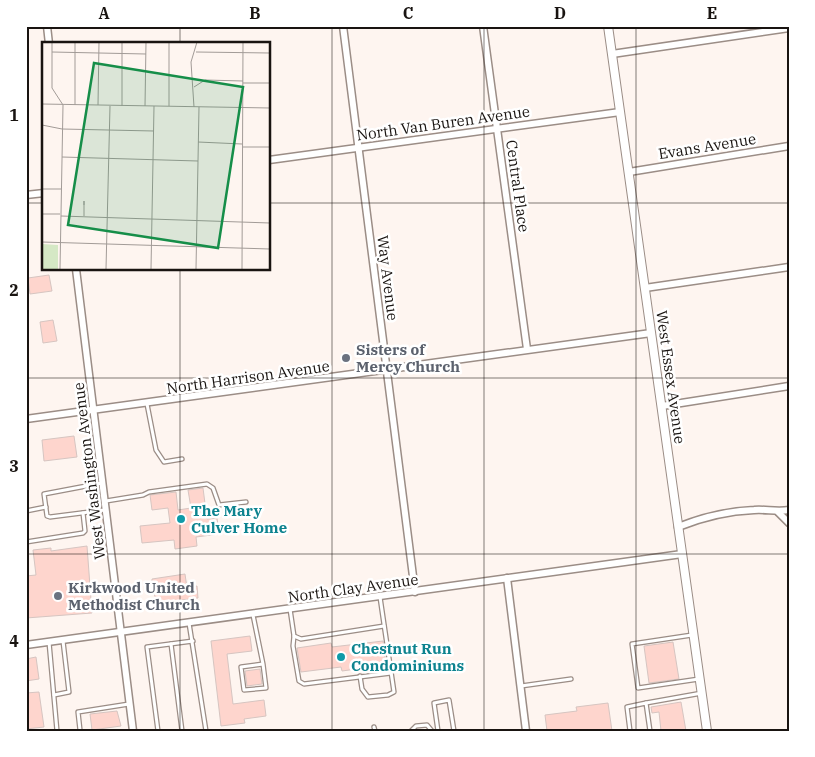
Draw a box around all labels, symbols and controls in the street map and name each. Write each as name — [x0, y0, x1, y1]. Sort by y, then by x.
text: A — [98, 3, 110, 23]
text: B — [249, 3, 261, 23]
text: C — [403, 3, 413, 23]
text: D — [554, 3, 566, 23]
text: E — [707, 3, 717, 23]
inset map — [42, 42, 270, 270]
street label: North Van Buren Avenue — [355, 101, 531, 145]
text: 1 — [9, 105, 19, 125]
street label: Evans Avenue — [657, 129, 757, 163]
street label: Central Place — [502, 139, 534, 233]
street label: Way Avenue — [373, 234, 403, 322]
text: 2 — [9, 280, 19, 300]
street label: West Essex Avenue — [652, 309, 690, 445]
place label: Sisters of Mercy Church — [356, 340, 460, 376]
marker: Sisters of Mercy Church — [340, 352, 352, 364]
street label: North Harrison Avenue — [165, 356, 331, 398]
street label: West Washington Avenue — [69, 381, 109, 561]
text: 3 — [9, 456, 19, 476]
place label: The Mary Culver Home — [191, 501, 287, 537]
marker: The Mary Culver Home — [175, 513, 187, 525]
street label: North Clay Avenue — [287, 569, 419, 607]
place label: Kirkwood United Methodist Church — [68, 578, 200, 614]
marker: Kirkwood United Methodist Church — [52, 590, 64, 602]
text: 4 — [9, 631, 19, 651]
place label: Chestnut Run Condominiums — [351, 639, 464, 675]
marker: Chestnut Run Condominiums — [335, 651, 347, 663]

